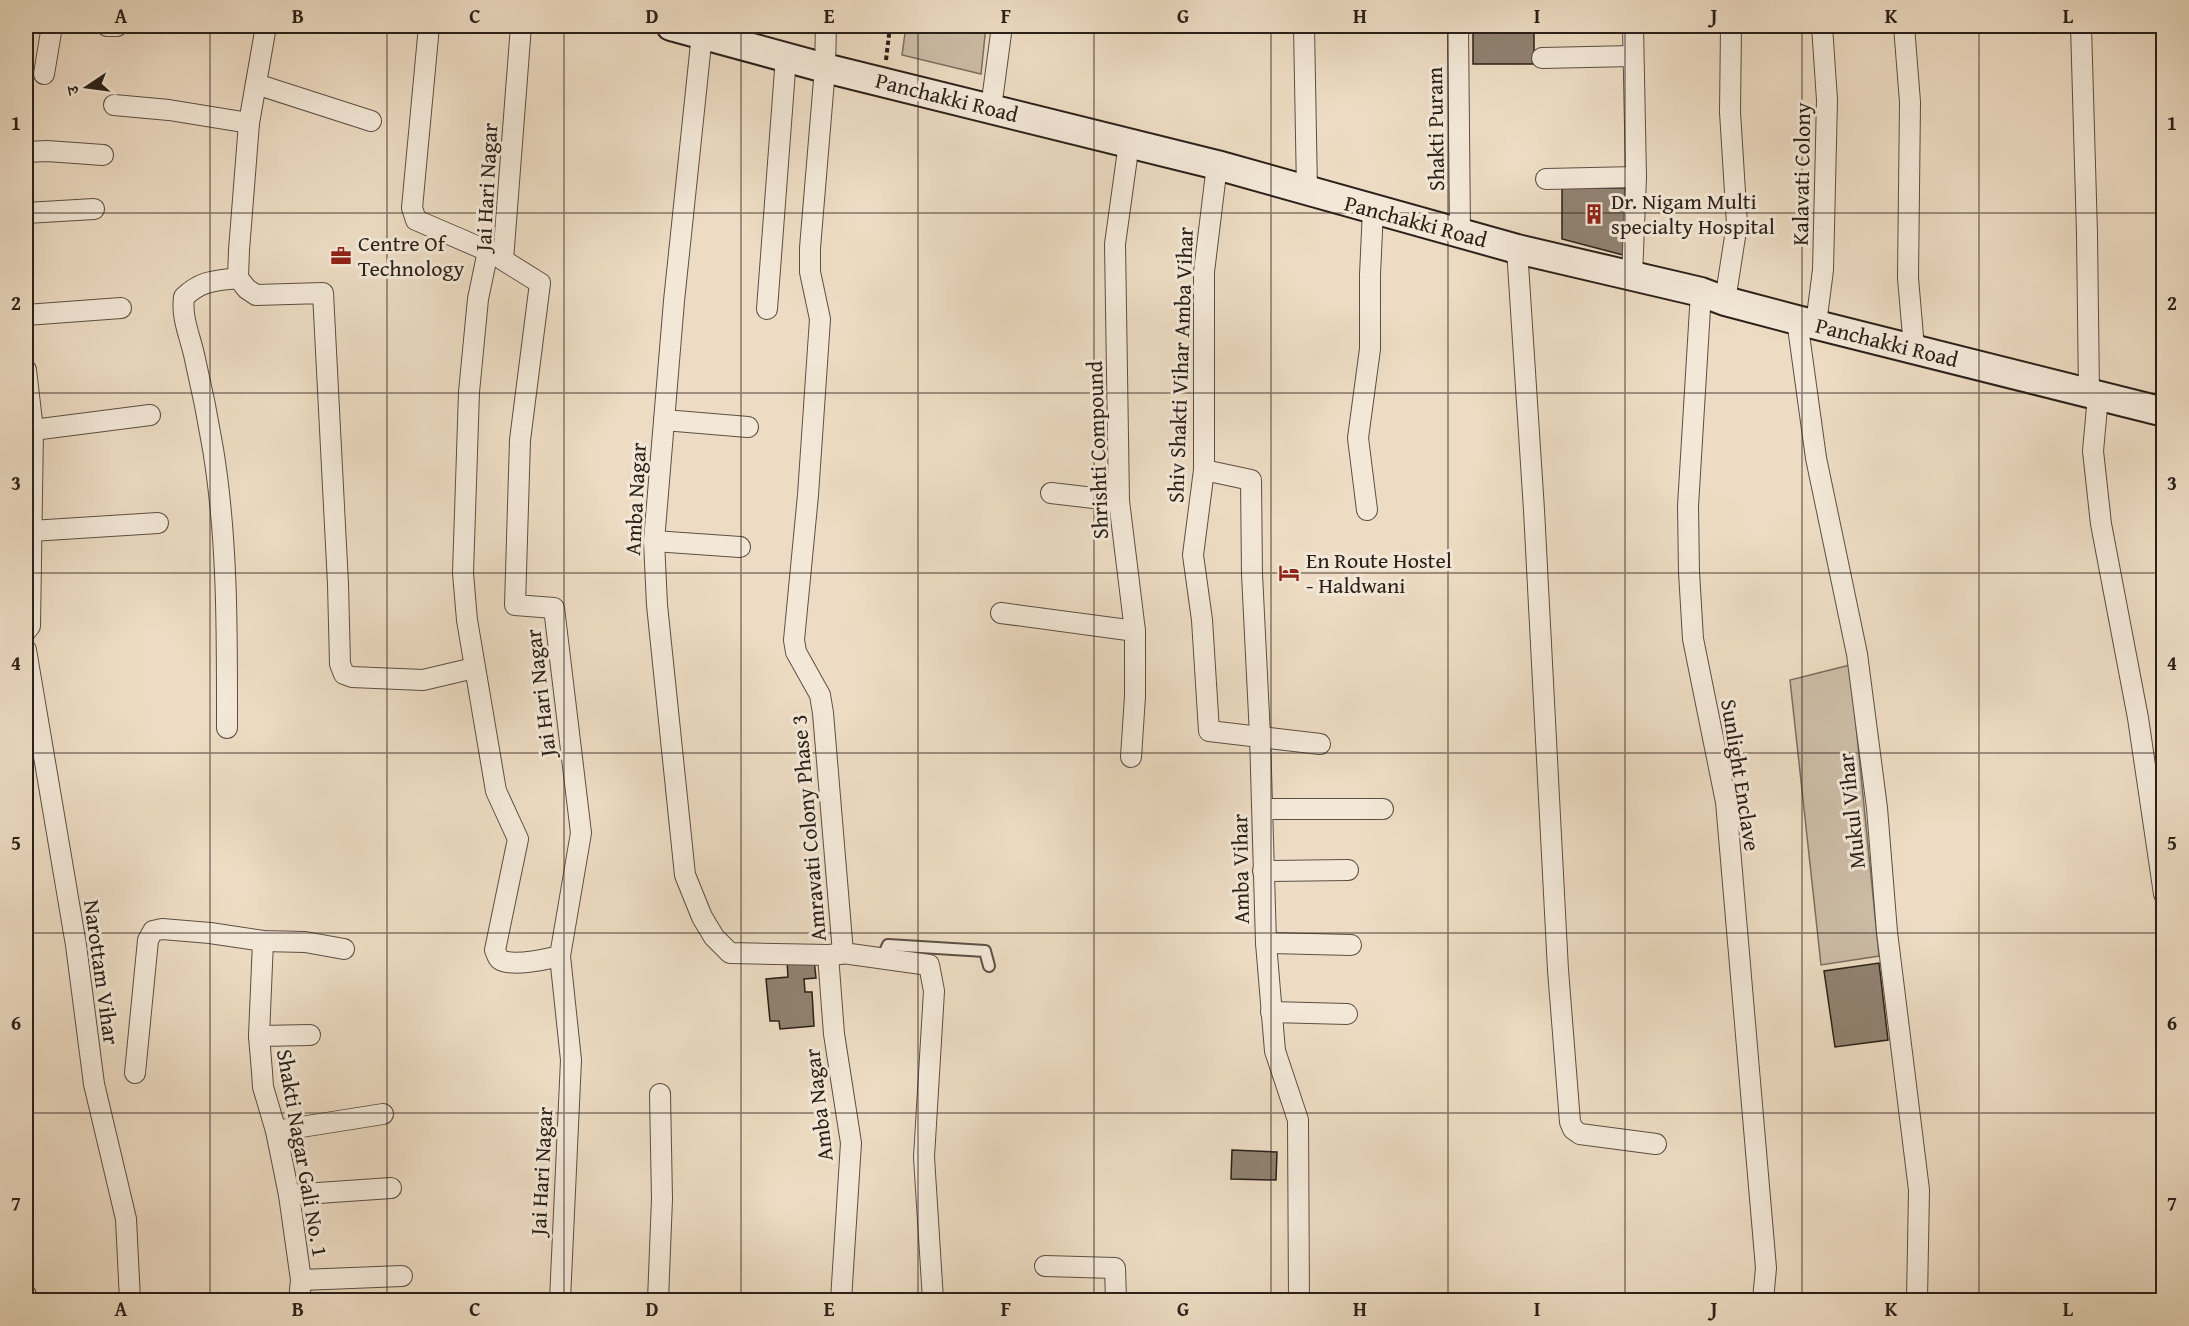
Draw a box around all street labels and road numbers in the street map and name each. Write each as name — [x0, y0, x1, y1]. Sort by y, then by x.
street label: Panchakki Road — [872, 64, 1022, 130]
street label: Shakti Puram — [1418, 66, 1452, 191]
street label: Kalavati Colony — [1784, 102, 1818, 246]
street label: Jai Hari Nagar — [466, 122, 505, 255]
street label: Panchakki Road — [1341, 187, 1491, 255]
street label: Shiv Shakti Vihar Amba Vihar — [1159, 226, 1201, 504]
street label: Panchakki Road — [1812, 309, 1962, 375]
street label: Shrishti Compound — [1078, 360, 1116, 540]
street label: Amba Nagar — [616, 442, 654, 556]
street label: Jai Hari Nagar — [516, 627, 564, 762]
street label: Sunlight Enclave — [1713, 697, 1769, 853]
street label: Amravati Colony Phase 3 — [782, 713, 834, 943]
street label: Mukul Vihar — [1829, 751, 1873, 871]
street label: Amba Vihar — [1223, 814, 1257, 924]
street label: Narottam Vihar — [76, 898, 128, 1046]
street label: Shakti Nagar Gali No. 1 — [269, 1047, 337, 1259]
street label: Amba Nagar — [795, 1047, 841, 1163]
street label: Jai Hari Nagar — [521, 1106, 560, 1239]

